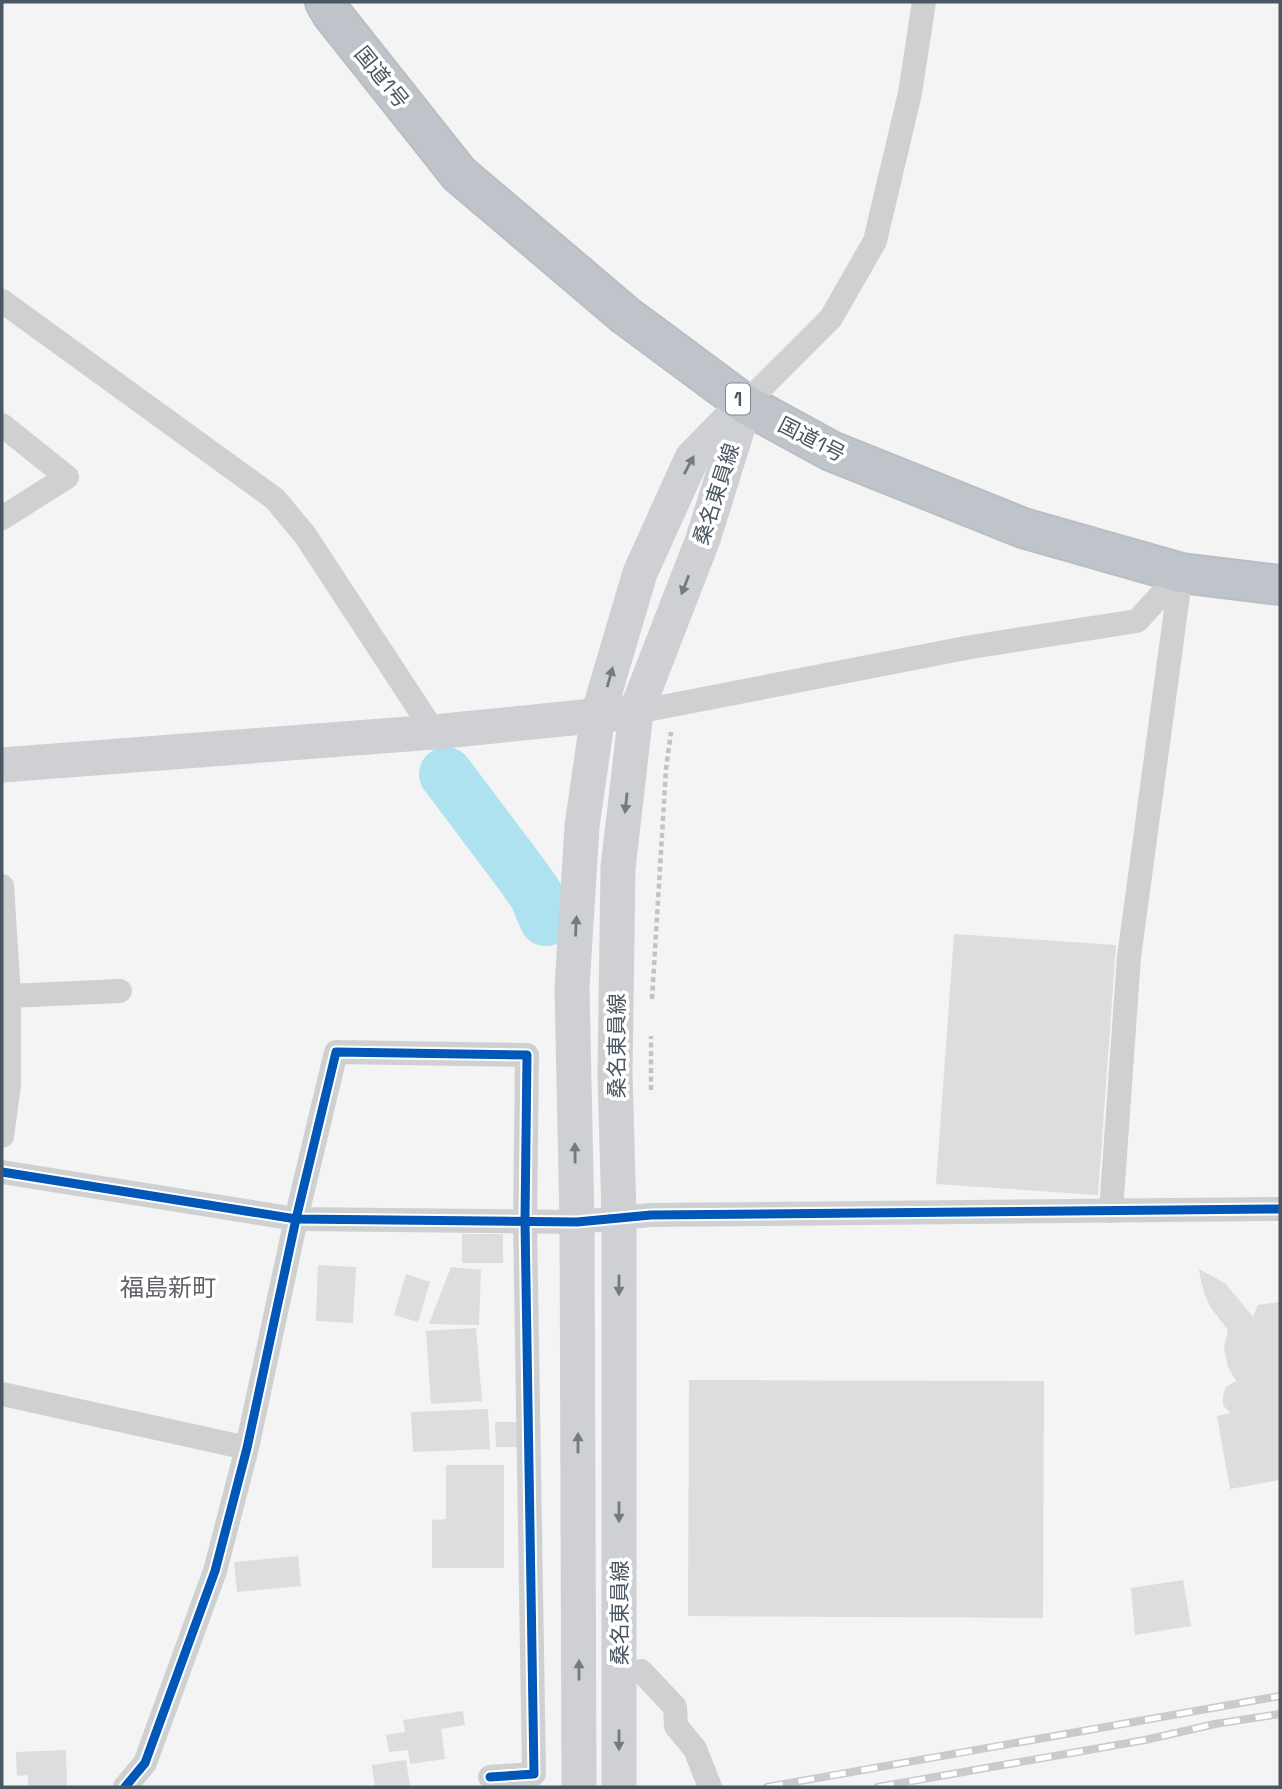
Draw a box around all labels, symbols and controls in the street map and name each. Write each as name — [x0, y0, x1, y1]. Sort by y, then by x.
street label: 国道1号 — [349, 41, 415, 113]
road number: 1 — [726, 384, 750, 414]
street label: 国道1号 — [774, 411, 850, 467]
street label: 桑名東員線 — [687, 440, 745, 548]
one-way arrow — [683, 454, 695, 474]
one-way arrow — [679, 575, 690, 596]
one-way arrow — [605, 666, 615, 687]
one-way arrow — [620, 792, 631, 814]
one-way arrow — [570, 915, 581, 937]
street label: 桑名東員線 — [603, 994, 630, 1099]
one-way arrow — [570, 1142, 581, 1164]
district label: 福島新町 — [120, 1272, 216, 1303]
one-way arrow — [613, 1274, 625, 1296]
one-way arrow — [572, 1431, 584, 1453]
one-way arrow — [613, 1502, 625, 1524]
street label: 桑名東員線 — [606, 1561, 633, 1666]
one-way arrow — [573, 1659, 585, 1681]
one-way arrow — [613, 1729, 625, 1751]

